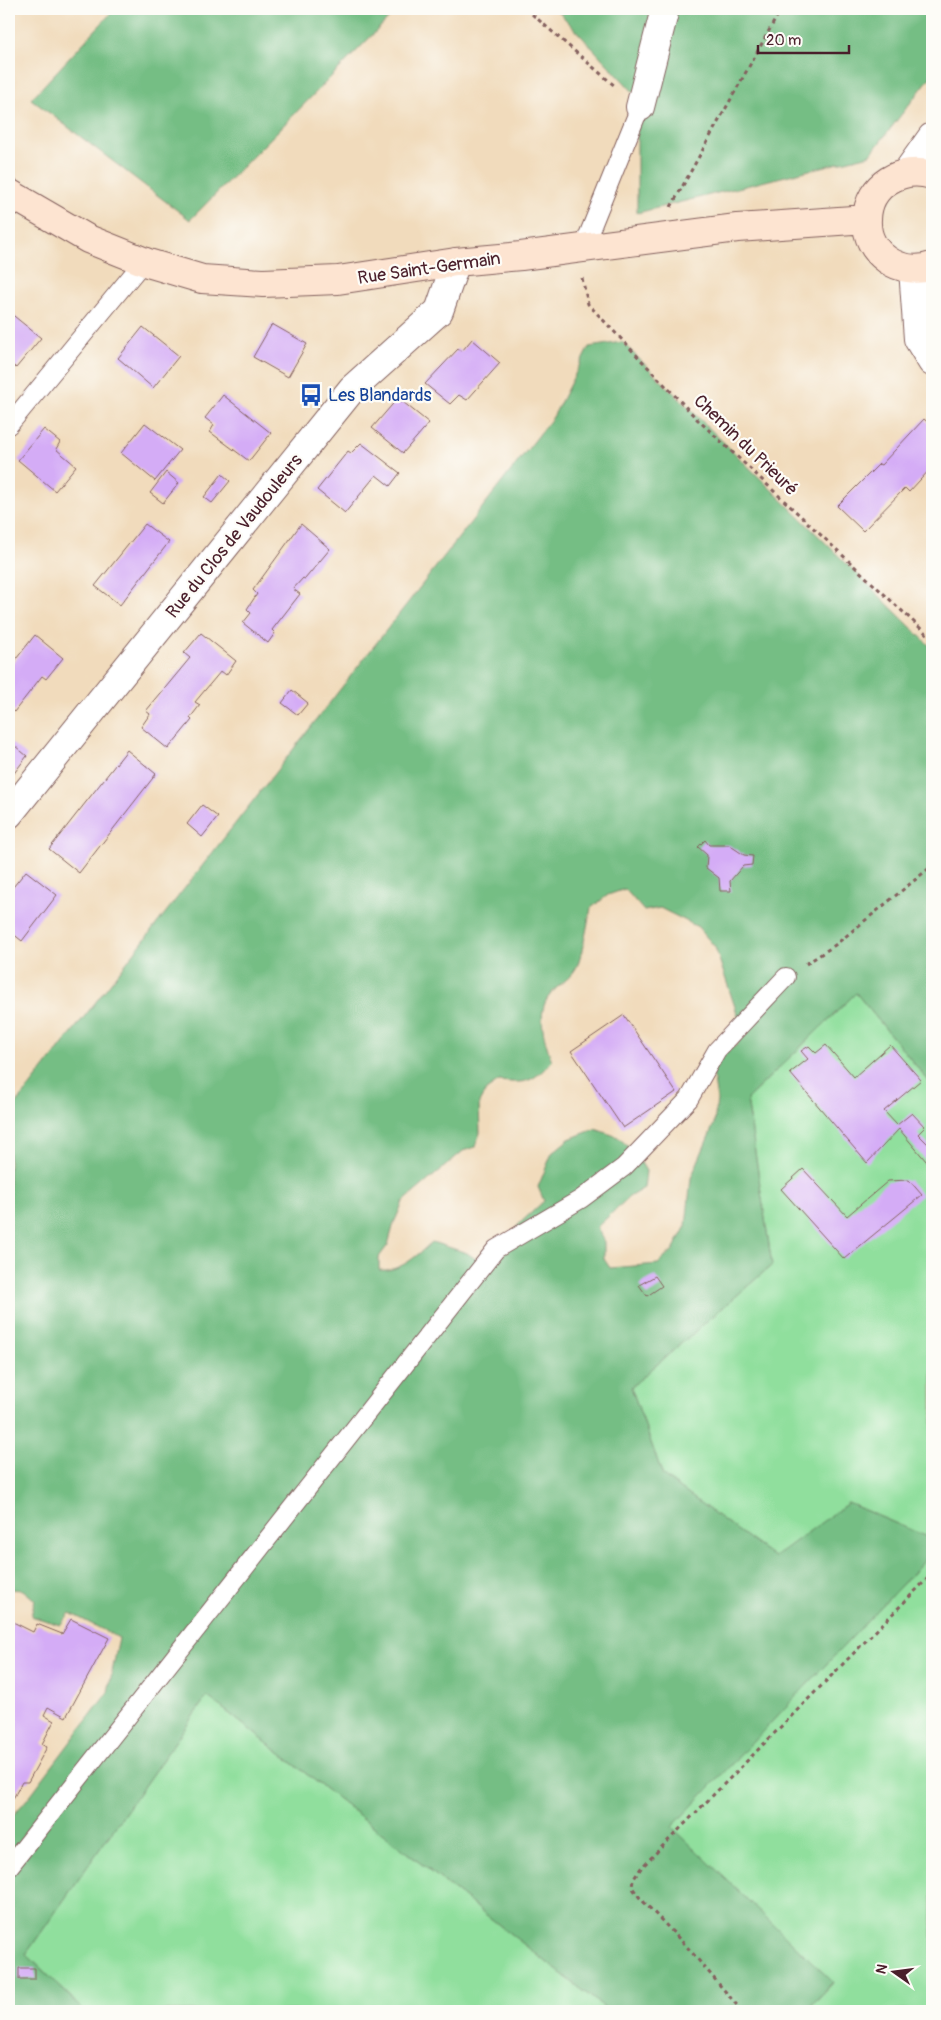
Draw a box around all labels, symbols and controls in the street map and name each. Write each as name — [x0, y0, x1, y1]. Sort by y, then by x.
scale bar — [758, 22, 850, 54]
text: 20 m — [766, 31, 801, 50]
street label: Rue Saint-Germain — [356, 247, 502, 290]
bus stop icon: Les Blandards — [298, 382, 324, 408]
place label: Les Blandards — [328, 384, 432, 407]
street label: Chemin du Prieuré — [689, 390, 803, 501]
street label: Rue du Clos de Vaudouleurs — [161, 450, 308, 623]
north arrow — [868, 1948, 918, 1998]
text: N — [872, 1962, 891, 1976]

